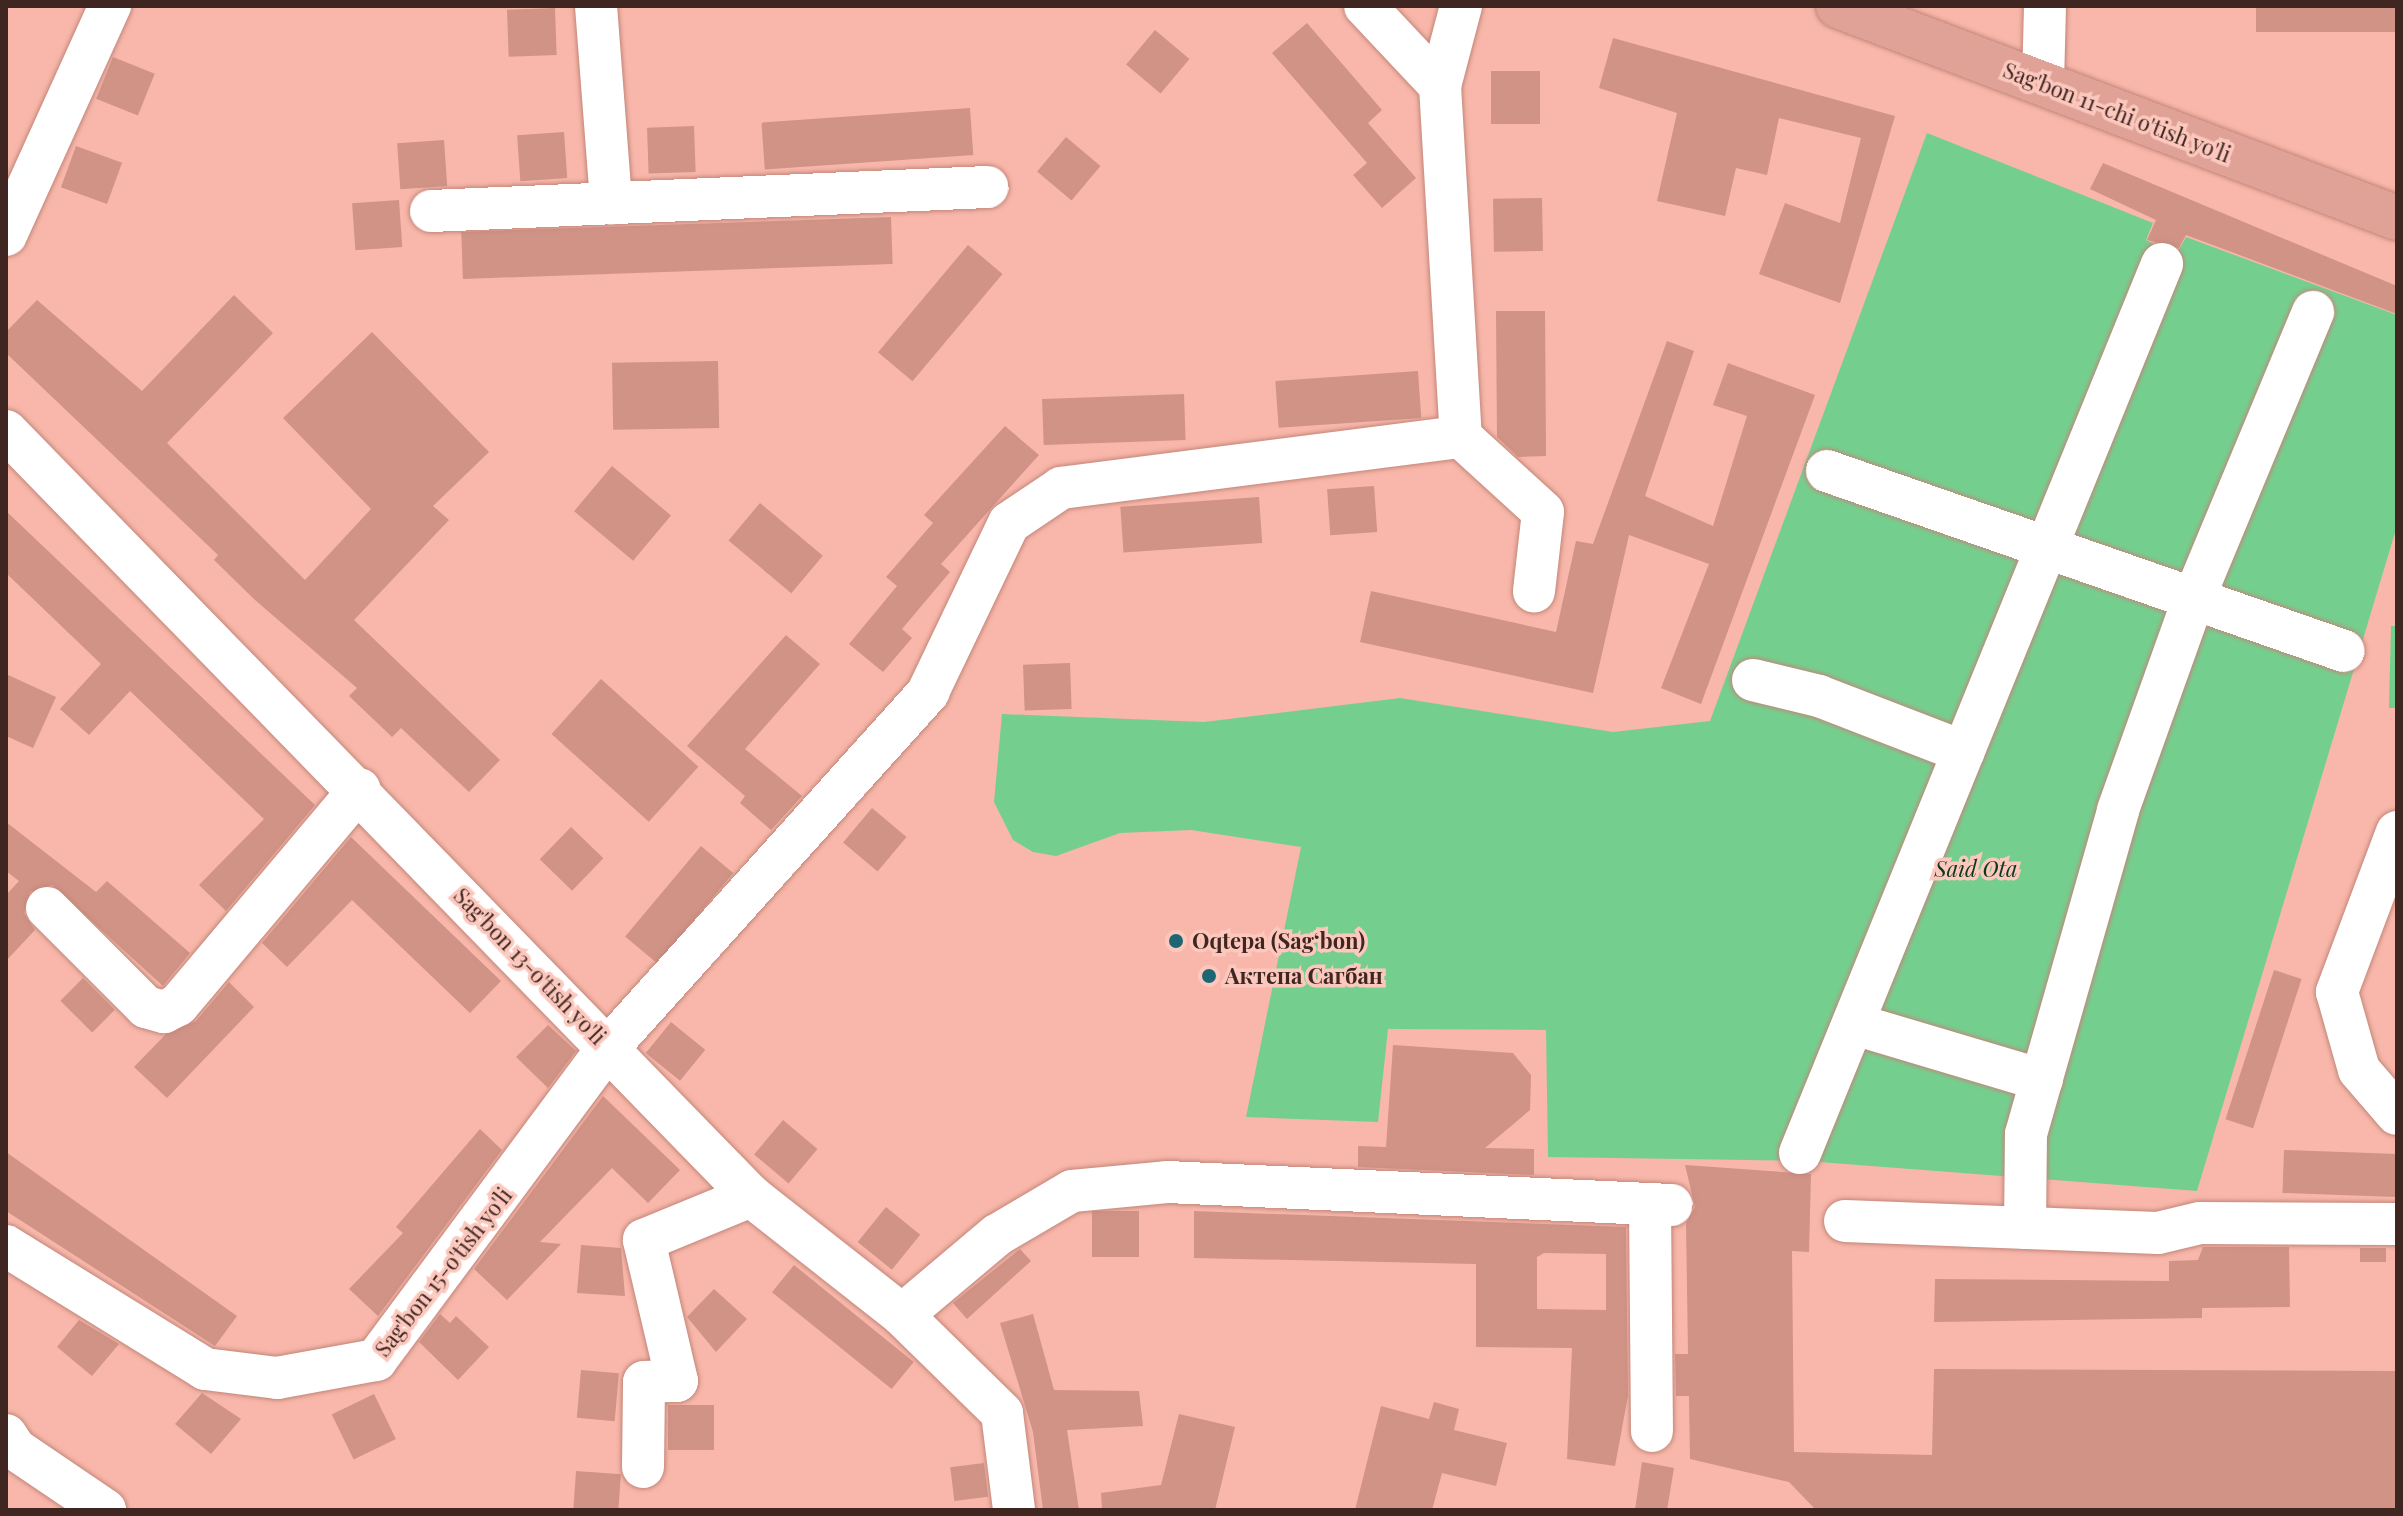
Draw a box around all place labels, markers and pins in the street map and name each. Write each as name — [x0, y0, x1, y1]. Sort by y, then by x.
place label: Oqtepa (Sagʻbon) — [1192, 928, 1365, 954]
marker: Oqtepa (Sagʻbon) — [1167, 932, 1185, 950]
place label: Актепа Сагбан — [1225, 963, 1383, 989]
marker: Актепа Сагбан — [1200, 967, 1218, 985]

